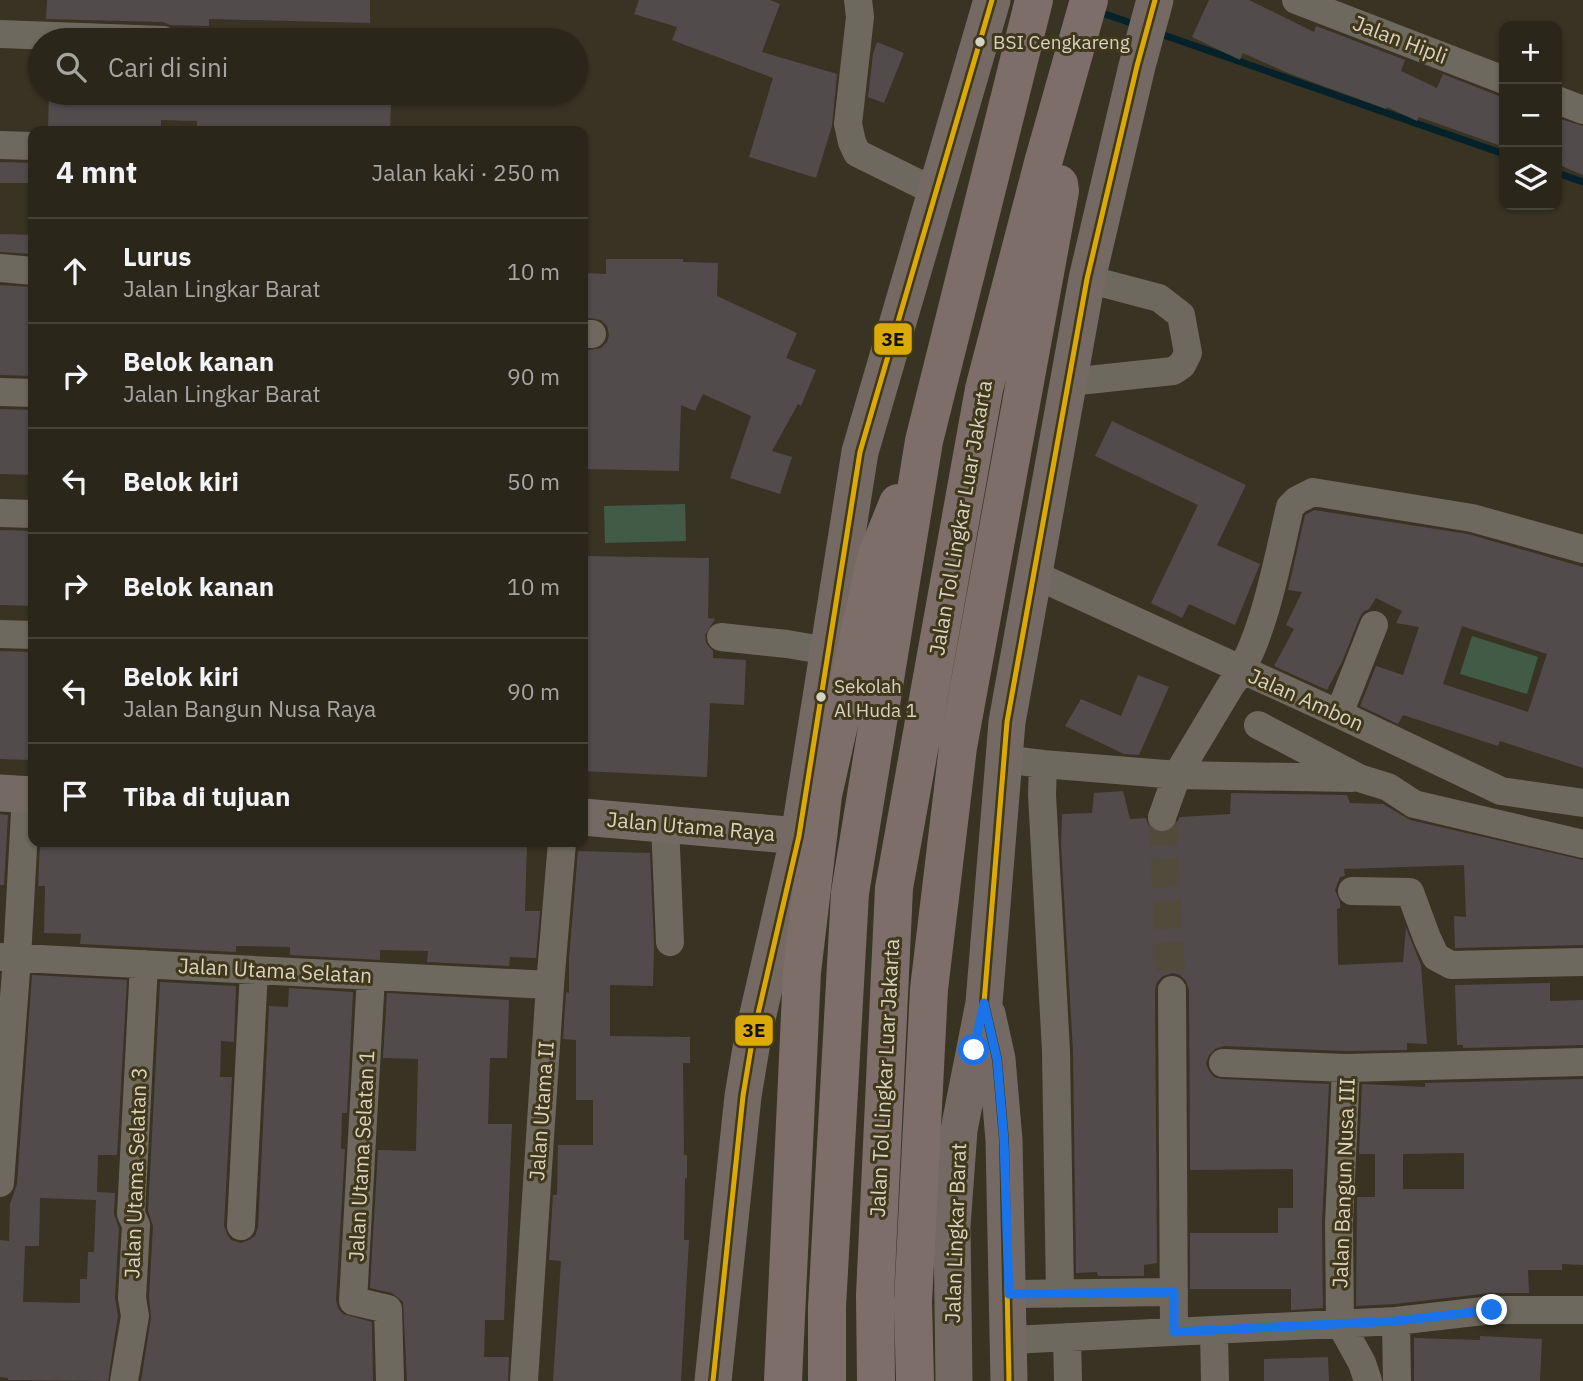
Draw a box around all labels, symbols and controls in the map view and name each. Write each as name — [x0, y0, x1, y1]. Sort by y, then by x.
street label: Jalan Hipli — [1349, 8, 1452, 70]
map controls — [1499, 21, 1562, 210]
button: + — [1499, 21, 1562, 84]
search box — [28, 28, 588, 105]
place label: BSI Cengkareng — [993, 30, 1130, 54]
marker: BSI Cengkareng — [973, 35, 987, 49]
icon: search — [52, 48, 90, 86]
text: Cari di sini — [108, 50, 228, 84]
button: − — [1499, 84, 1562, 147]
button: layers — [1499, 147, 1562, 210]
text: 4 mnt — [56, 152, 137, 191]
text: Jalan kaki · 250 m — [372, 157, 560, 187]
text: Lurus — [123, 239, 191, 273]
icon: ahead — [56, 252, 94, 290]
text: 10 m — [507, 256, 560, 286]
text: Jalan Lingkar Barat — [123, 273, 321, 303]
line badge: 3E — [873, 322, 913, 356]
text: 3E — [882, 327, 904, 351]
text: Belok kanan — [123, 344, 274, 378]
icon: right — [56, 357, 94, 395]
text: 90 m — [507, 361, 560, 391]
text: Jalan Lingkar Barat — [123, 378, 321, 408]
street label: Jalan Tol Lingkar Luar Jakarta — [922, 378, 998, 658]
icon: left — [56, 462, 94, 500]
text: Belok kiri — [123, 464, 239, 498]
text: 50 m — [507, 466, 560, 496]
icon: right — [56, 567, 94, 605]
text: Belok kanan — [123, 569, 274, 603]
text: 10 m — [507, 571, 560, 601]
text: Belok kiri — [123, 659, 239, 693]
street label: Jalan Ambon — [1244, 661, 1368, 737]
icon: left — [56, 672, 94, 710]
place label: Sekolah Al Huda 1 — [834, 674, 917, 722]
text: 90 m — [507, 676, 560, 706]
marker: Sekolah Al Huda 1 — [814, 690, 828, 704]
text: Jalan Bangun Nusa Raya — [123, 693, 376, 723]
icon: arrive — [56, 777, 94, 815]
text: Tiba di tujuan — [123, 779, 290, 813]
street label: Jalan Utama Raya — [606, 805, 776, 847]
street label: Jalan Tol Lingkar Luar Jakarta — [863, 938, 905, 1218]
street label: Jalan Utama Selatan — [177, 951, 373, 989]
line badge: 3E — [734, 1014, 774, 1047]
text: 3E — [743, 1018, 765, 1042]
route start — [958, 1034, 989, 1065]
street label: Jalan Utama II — [522, 1040, 560, 1182]
street label: Jalan Utama Selatan 1 — [341, 1049, 381, 1262]
street label: Jalan Utama Selatan 3 — [117, 1067, 153, 1279]
street label: Jalan Bangun Nusa III — [1325, 1077, 1361, 1289]
street label: Jalan Lingkar Barat — [938, 1142, 972, 1324]
route end — [1476, 1294, 1507, 1325]

